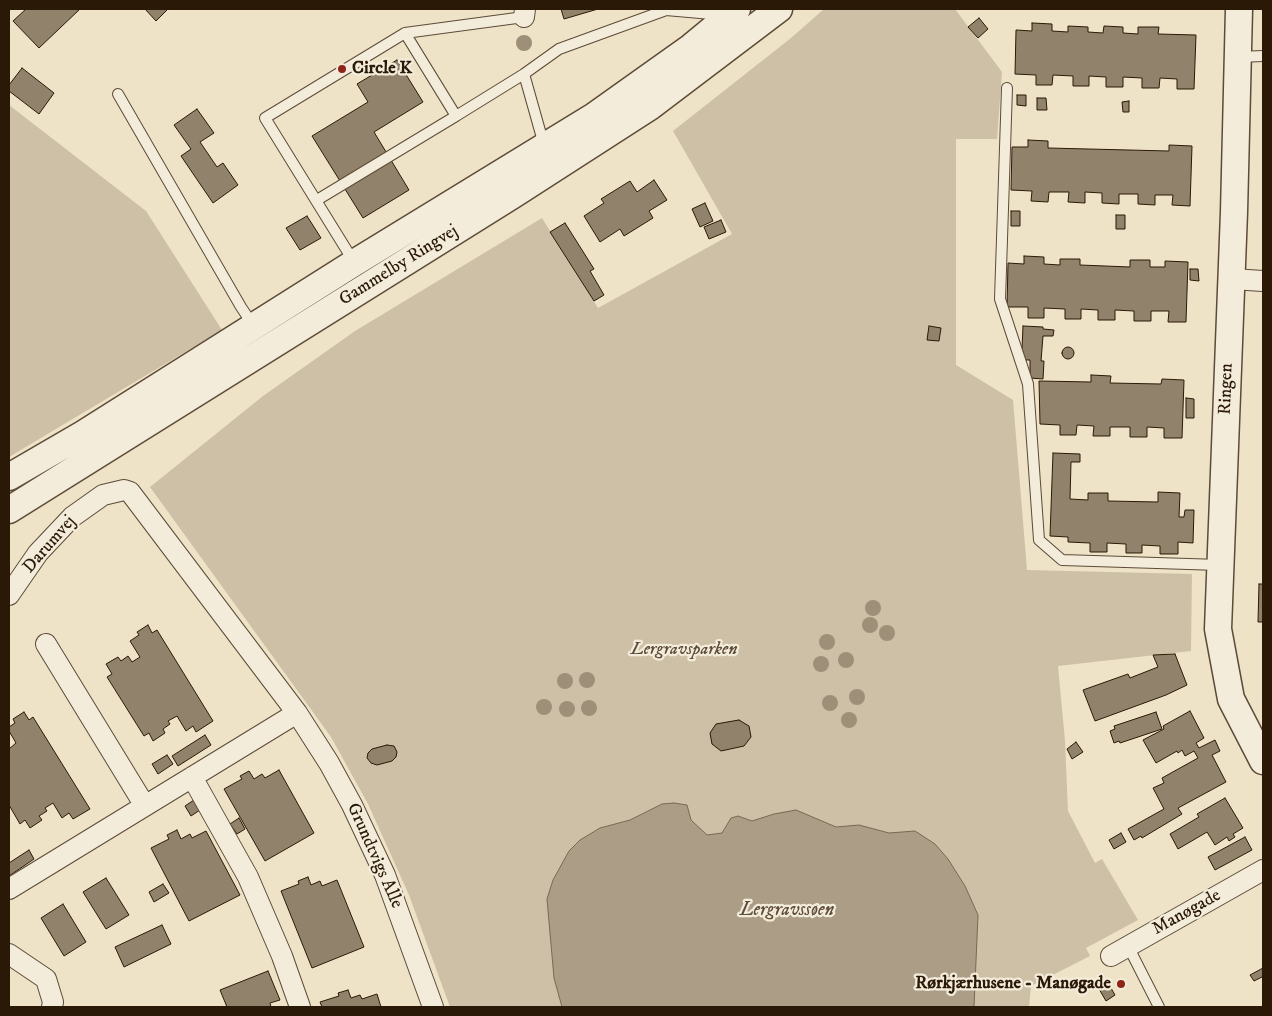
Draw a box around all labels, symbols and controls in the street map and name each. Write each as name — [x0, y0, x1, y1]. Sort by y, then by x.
place label: Circle K — [352, 58, 412, 80]
marker: Circle K — [336, 63, 348, 75]
street label: Gammelby Ringvej — [336, 221, 462, 311]
street label: Ringen — [1215, 363, 1239, 415]
street label: Darumvej — [19, 512, 81, 578]
park label: Lergravsparken — [631, 639, 737, 661]
street label: Grundtvigs Alle — [341, 800, 407, 912]
street label: Manøgade — [1149, 885, 1225, 941]
water label: Lergravssøen — [740, 900, 834, 922]
place label: Rørkjærhusene - Manøgade — [915, 973, 1111, 995]
marker: Rørkjærhusene - Manøgade — [1115, 978, 1127, 990]

